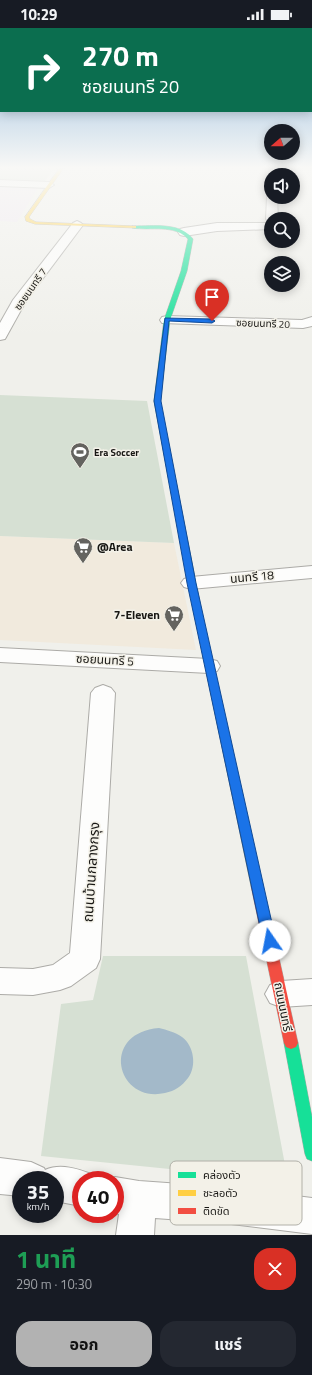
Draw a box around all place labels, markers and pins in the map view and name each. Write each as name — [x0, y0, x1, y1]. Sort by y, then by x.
pin — [195, 280, 229, 321]
sports icon: Era Soccer — [69, 441, 91, 469]
place label: Era Soccer — [94, 445, 139, 460]
supermarket icon: @Area — [72, 536, 94, 564]
place label: @Area — [97, 537, 133, 556]
supermarket icon: 7-Eleven — [163, 604, 185, 632]
place label: 7-Eleven — [114, 605, 160, 624]

